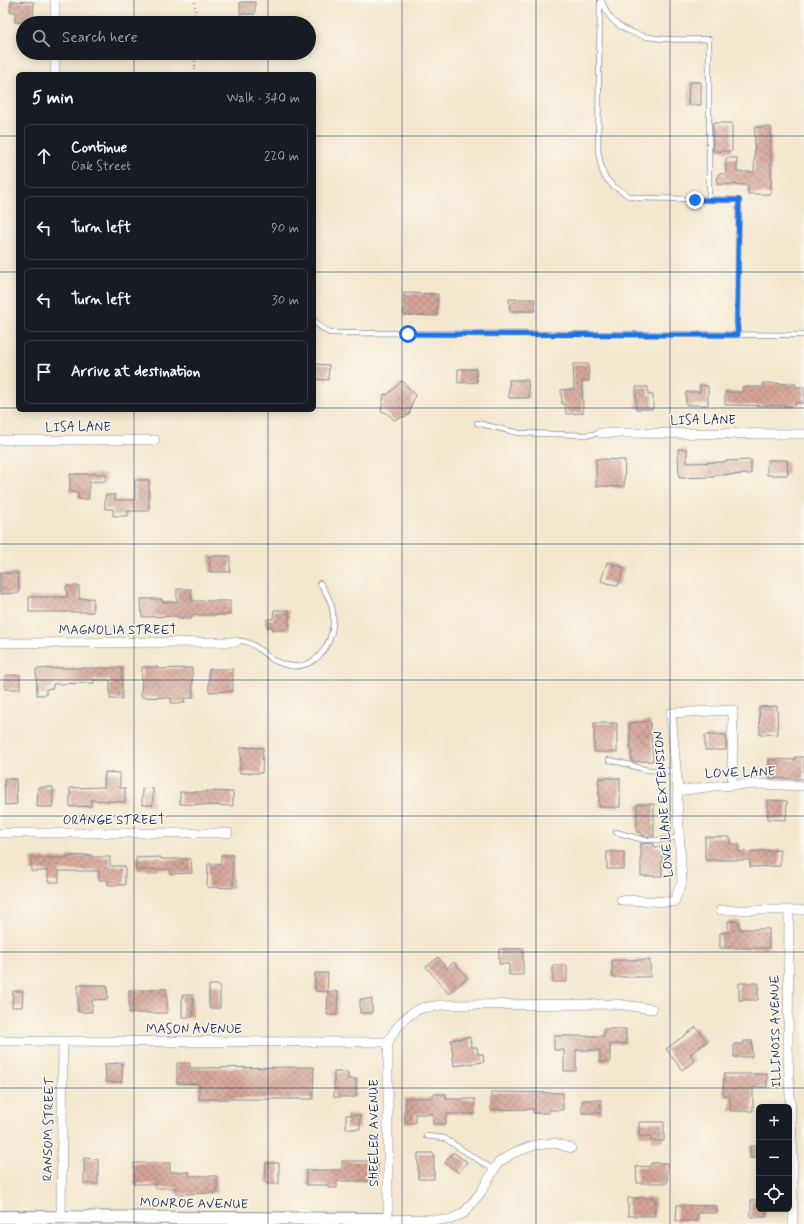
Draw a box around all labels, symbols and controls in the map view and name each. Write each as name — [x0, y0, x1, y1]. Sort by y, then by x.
search box — [16, 16, 316, 60]
icon: search — [30, 27, 52, 49]
text: Search here — [62, 28, 138, 48]
text: 5 min — [32, 87, 74, 109]
text: Walk · 340 m — [226, 90, 300, 107]
text: Continue — [71, 138, 127, 158]
icon: ahead — [33, 145, 55, 167]
text: 220 m — [264, 148, 299, 165]
text: Oak Street — [71, 158, 131, 175]
route end — [686, 191, 704, 209]
icon: left — [33, 217, 55, 239]
text: Turn left — [71, 218, 131, 238]
text: 90 m — [271, 220, 299, 237]
icon: left — [33, 289, 55, 311]
text: Turn left — [71, 290, 131, 310]
text: 30 m — [272, 292, 299, 309]
route start — [399, 325, 417, 343]
icon: arrive — [33, 361, 55, 383]
text: Arrive at destination — [71, 362, 200, 382]
street label: LISA LANE — [670, 412, 736, 429]
street label: LISA LANE — [45, 419, 111, 436]
street label: MAGNOLIA STREET — [59, 622, 178, 639]
street label: LOVE LANE EXTENSION — [650, 730, 678, 878]
street label: LOVE LANE — [705, 763, 776, 783]
street label: ORANGE STREET — [63, 812, 166, 829]
street label: ILLINOIS AVENUE — [767, 974, 785, 1088]
street label: MASON AVENUE — [146, 1021, 243, 1038]
street label: RANSOM STREET — [40, 1076, 58, 1181]
street label: SHEELER AVENUE — [366, 1079, 383, 1187]
map controls — [756, 1104, 792, 1212]
button: + — [756, 1104, 792, 1140]
button: − — [756, 1140, 792, 1176]
button: locate — [756, 1176, 792, 1212]
street label: MONROE AVENUE — [140, 1195, 249, 1213]

